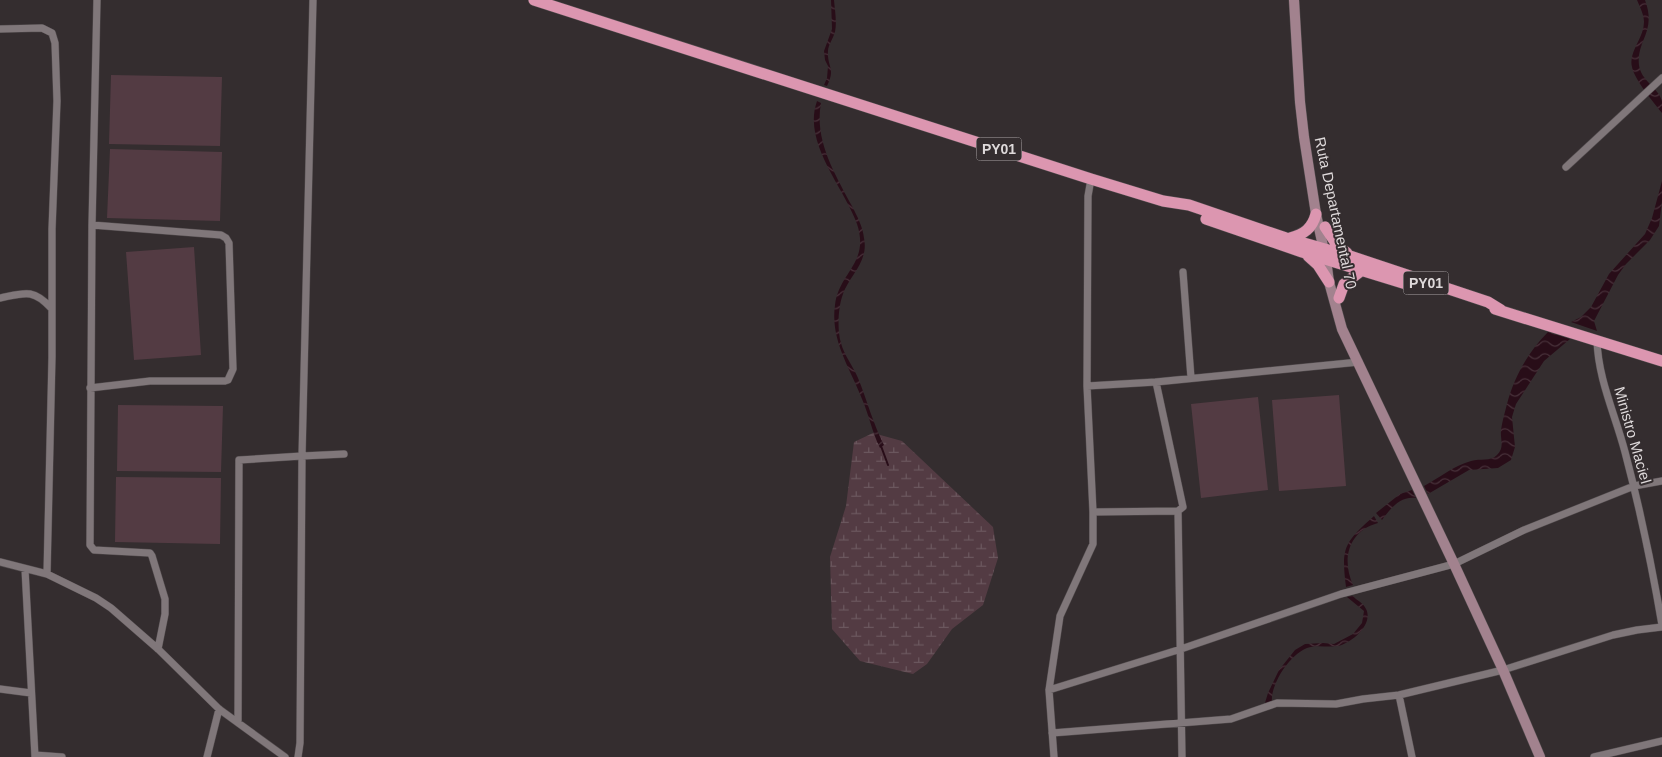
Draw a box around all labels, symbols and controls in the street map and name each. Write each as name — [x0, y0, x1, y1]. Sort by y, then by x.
street label: Ruta Departamental 70 — [1312, 135, 1360, 291]
road number: PY01 — [976, 138, 1022, 160]
road number: PY01 — [1404, 272, 1448, 294]
street label: Ministro Maciel — [1611, 385, 1655, 485]

